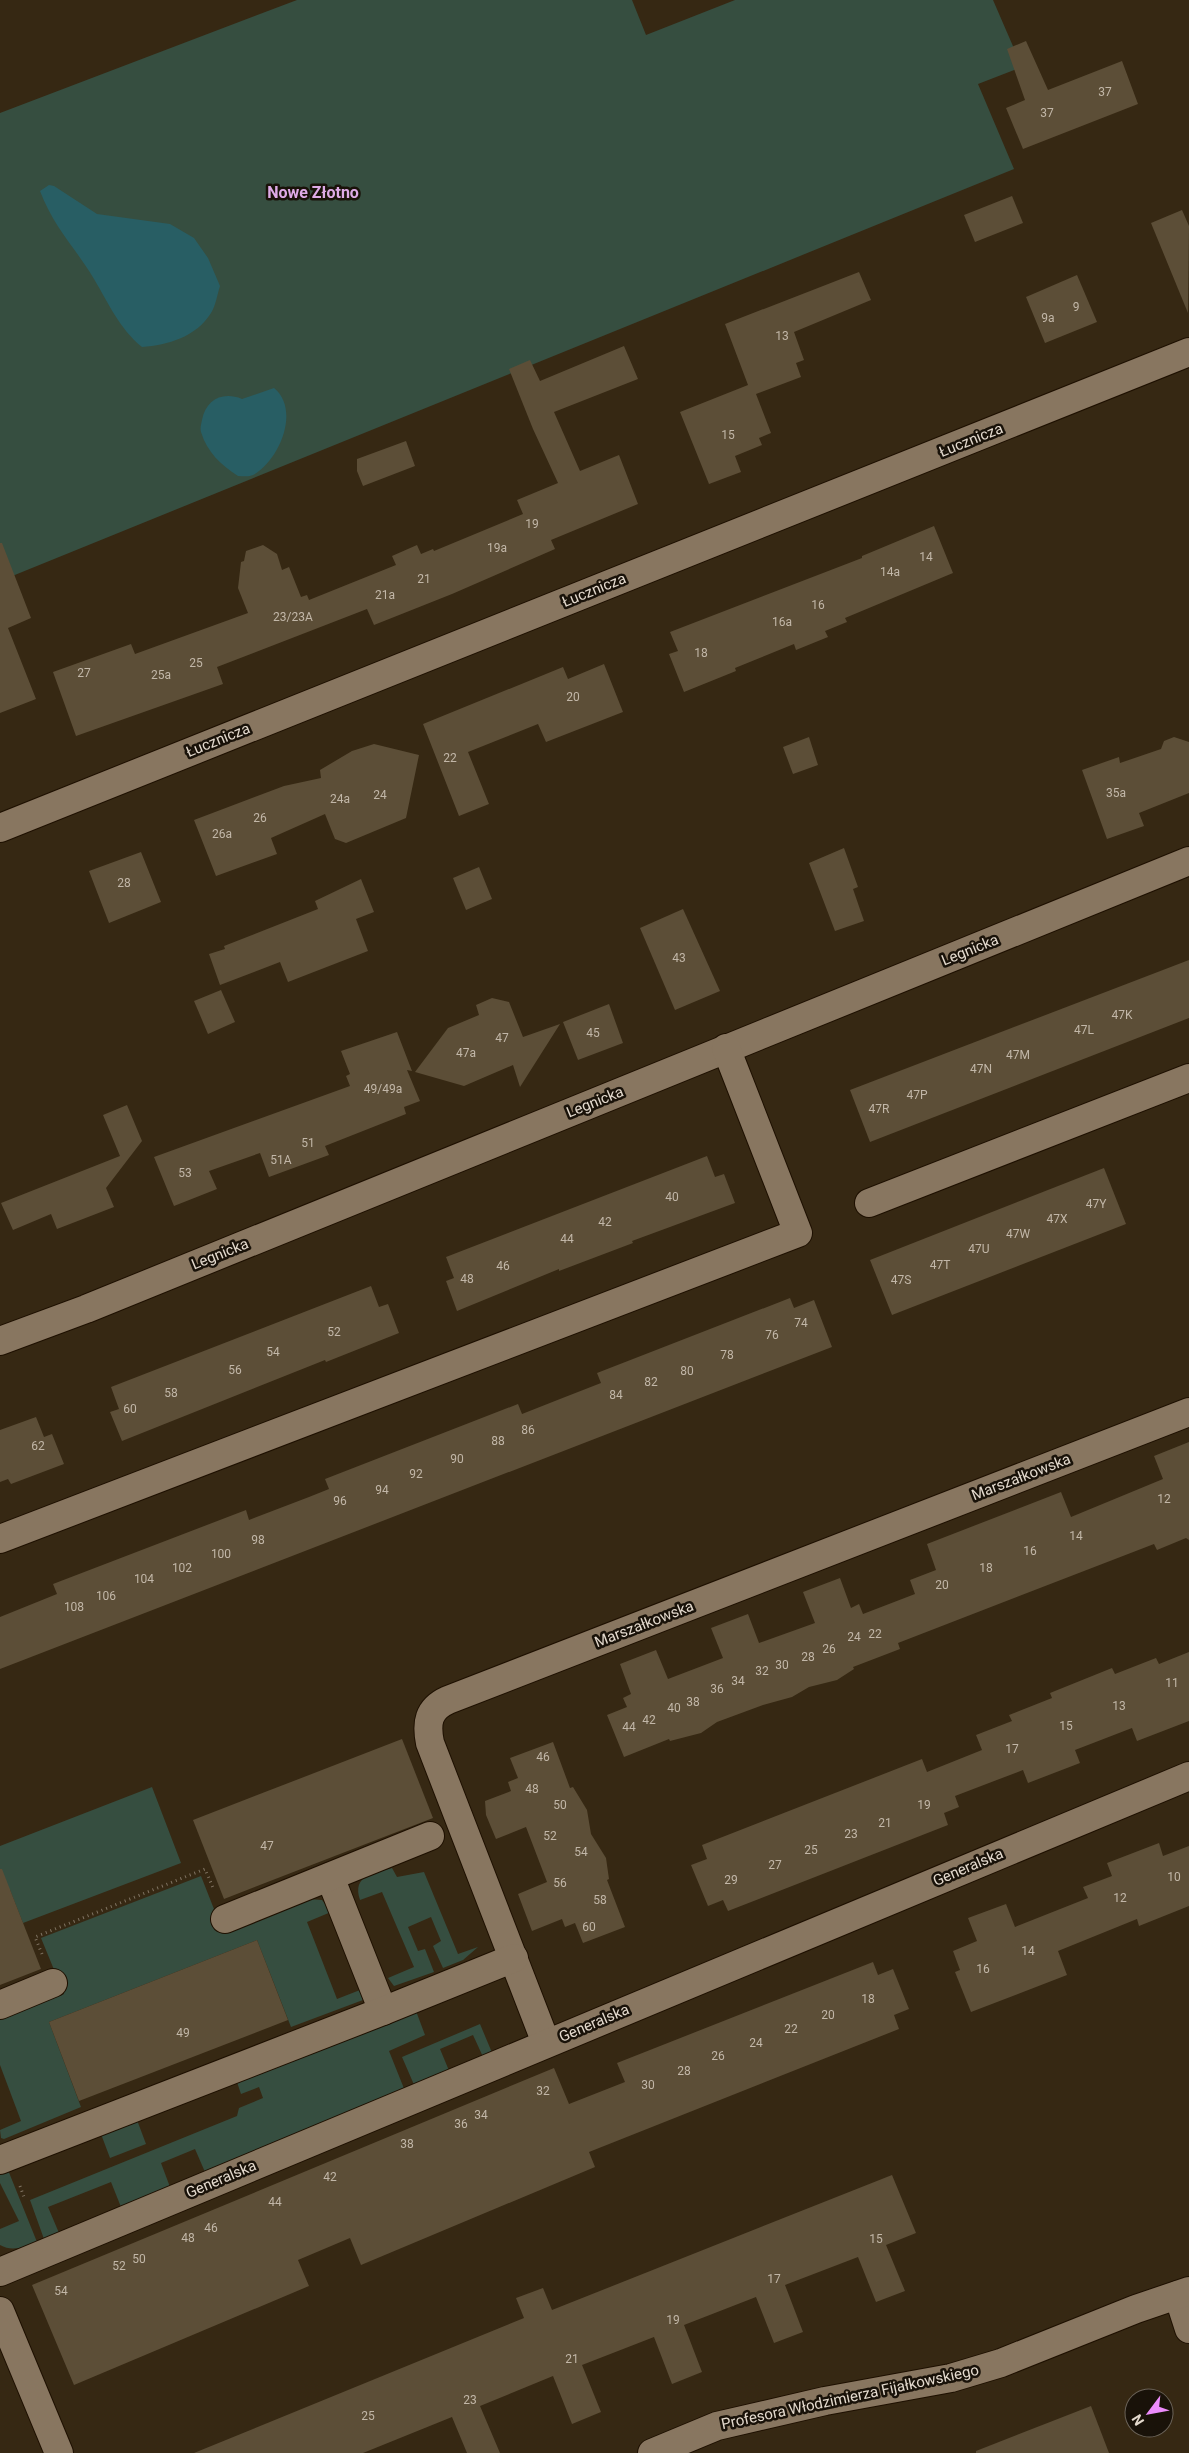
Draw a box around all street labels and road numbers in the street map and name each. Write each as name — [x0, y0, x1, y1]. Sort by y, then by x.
street label: Łucznicza — [937, 419, 1005, 461]
street label: Łucznicza — [560, 569, 628, 611]
street label: Łucznicza — [184, 719, 252, 761]
street label: Legnicka — [939, 930, 1001, 970]
street label: Legnicka — [564, 1082, 626, 1122]
street label: Legnicka — [189, 1234, 251, 1274]
street label: Marszałkowska — [969, 1450, 1073, 1504]
street label: Marszałkowska — [592, 1597, 696, 1651]
street label: Generalska — [930, 1844, 1006, 1890]
street label: Generalska — [556, 2000, 632, 2046]
street label: Generalska — [183, 2156, 259, 2202]
street label: Profesora Włodzimierza Fijałkowskiego — [720, 2361, 980, 2433]

